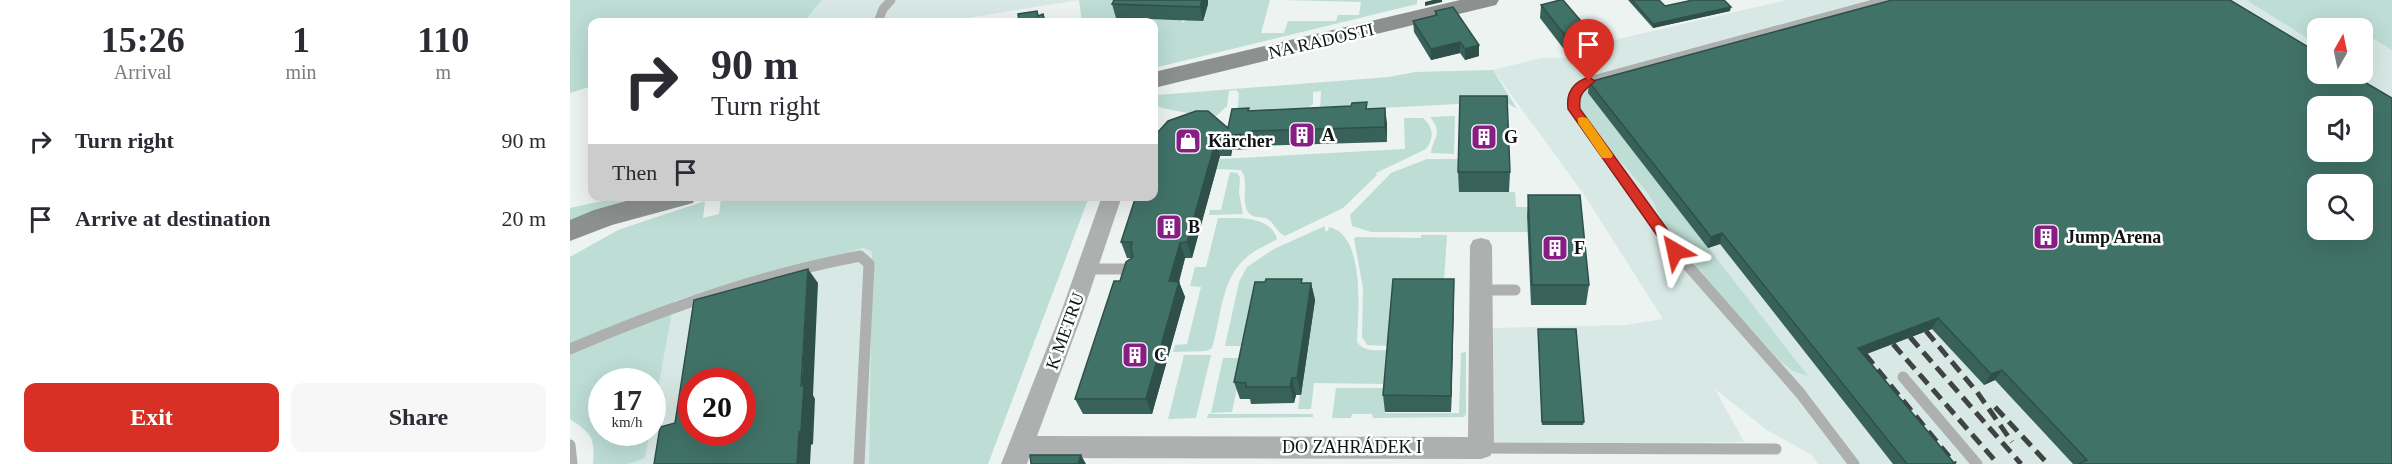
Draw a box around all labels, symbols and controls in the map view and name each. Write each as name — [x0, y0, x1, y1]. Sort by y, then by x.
north arrow — [2307, 18, 2373, 84]
map controls — [2307, 18, 2373, 240]
street label: NA RADOSTI — [1266, 19, 1376, 63]
pin — [1563, 19, 1614, 81]
text: 15:26 — [101, 20, 185, 60]
text: 1 — [292, 20, 310, 60]
text: 110 — [417, 20, 469, 60]
icon: arrive — [1572, 28, 1605, 61]
icon: right — [612, 42, 690, 120]
text: 90 m — [711, 42, 799, 88]
text: Arrival — [114, 61, 172, 83]
text: min — [285, 61, 317, 83]
text: m — [435, 61, 451, 83]
text: Turn right — [711, 91, 820, 121]
button: sound — [2307, 96, 2373, 162]
building icon: A — [1287, 120, 1317, 150]
building icon: G — [1469, 122, 1499, 152]
icon: right — [24, 125, 57, 158]
place label: A — [1322, 125, 1335, 145]
shop icon: Kärcher — [1173, 126, 1203, 156]
place label: G — [1504, 127, 1518, 147]
text: Turn right — [75, 128, 174, 153]
text: 90 m — [501, 128, 546, 153]
place label: Kärcher — [1208, 131, 1273, 151]
icon: arrive — [669, 156, 702, 189]
text: Then — [612, 160, 657, 185]
button: search — [2307, 174, 2373, 240]
icon: arrive — [24, 203, 57, 236]
text: Arrive at destination — [75, 206, 271, 231]
text: 20 m — [501, 206, 546, 231]
building icon: B — [1154, 212, 1184, 242]
place label: B — [1188, 217, 1200, 237]
position arrow — [1643, 219, 1707, 283]
building icon: Jump Arena — [2031, 222, 2061, 252]
place label: Jump Arena — [2066, 227, 2161, 247]
building icon: F — [1540, 233, 1570, 263]
place label: F — [1574, 238, 1585, 258]
street label: K METRU — [1042, 290, 1088, 372]
building icon: C — [1120, 340, 1150, 370]
place label: C — [1154, 345, 1167, 365]
speed limit sign: 20 — [678, 368, 756, 446]
button: Exit — [24, 383, 279, 452]
button: Share — [291, 383, 546, 452]
text: 17 — [612, 383, 642, 416]
text: km/h — [612, 414, 642, 430]
street label: DO ZAHRÁDEK I — [1282, 436, 1422, 457]

